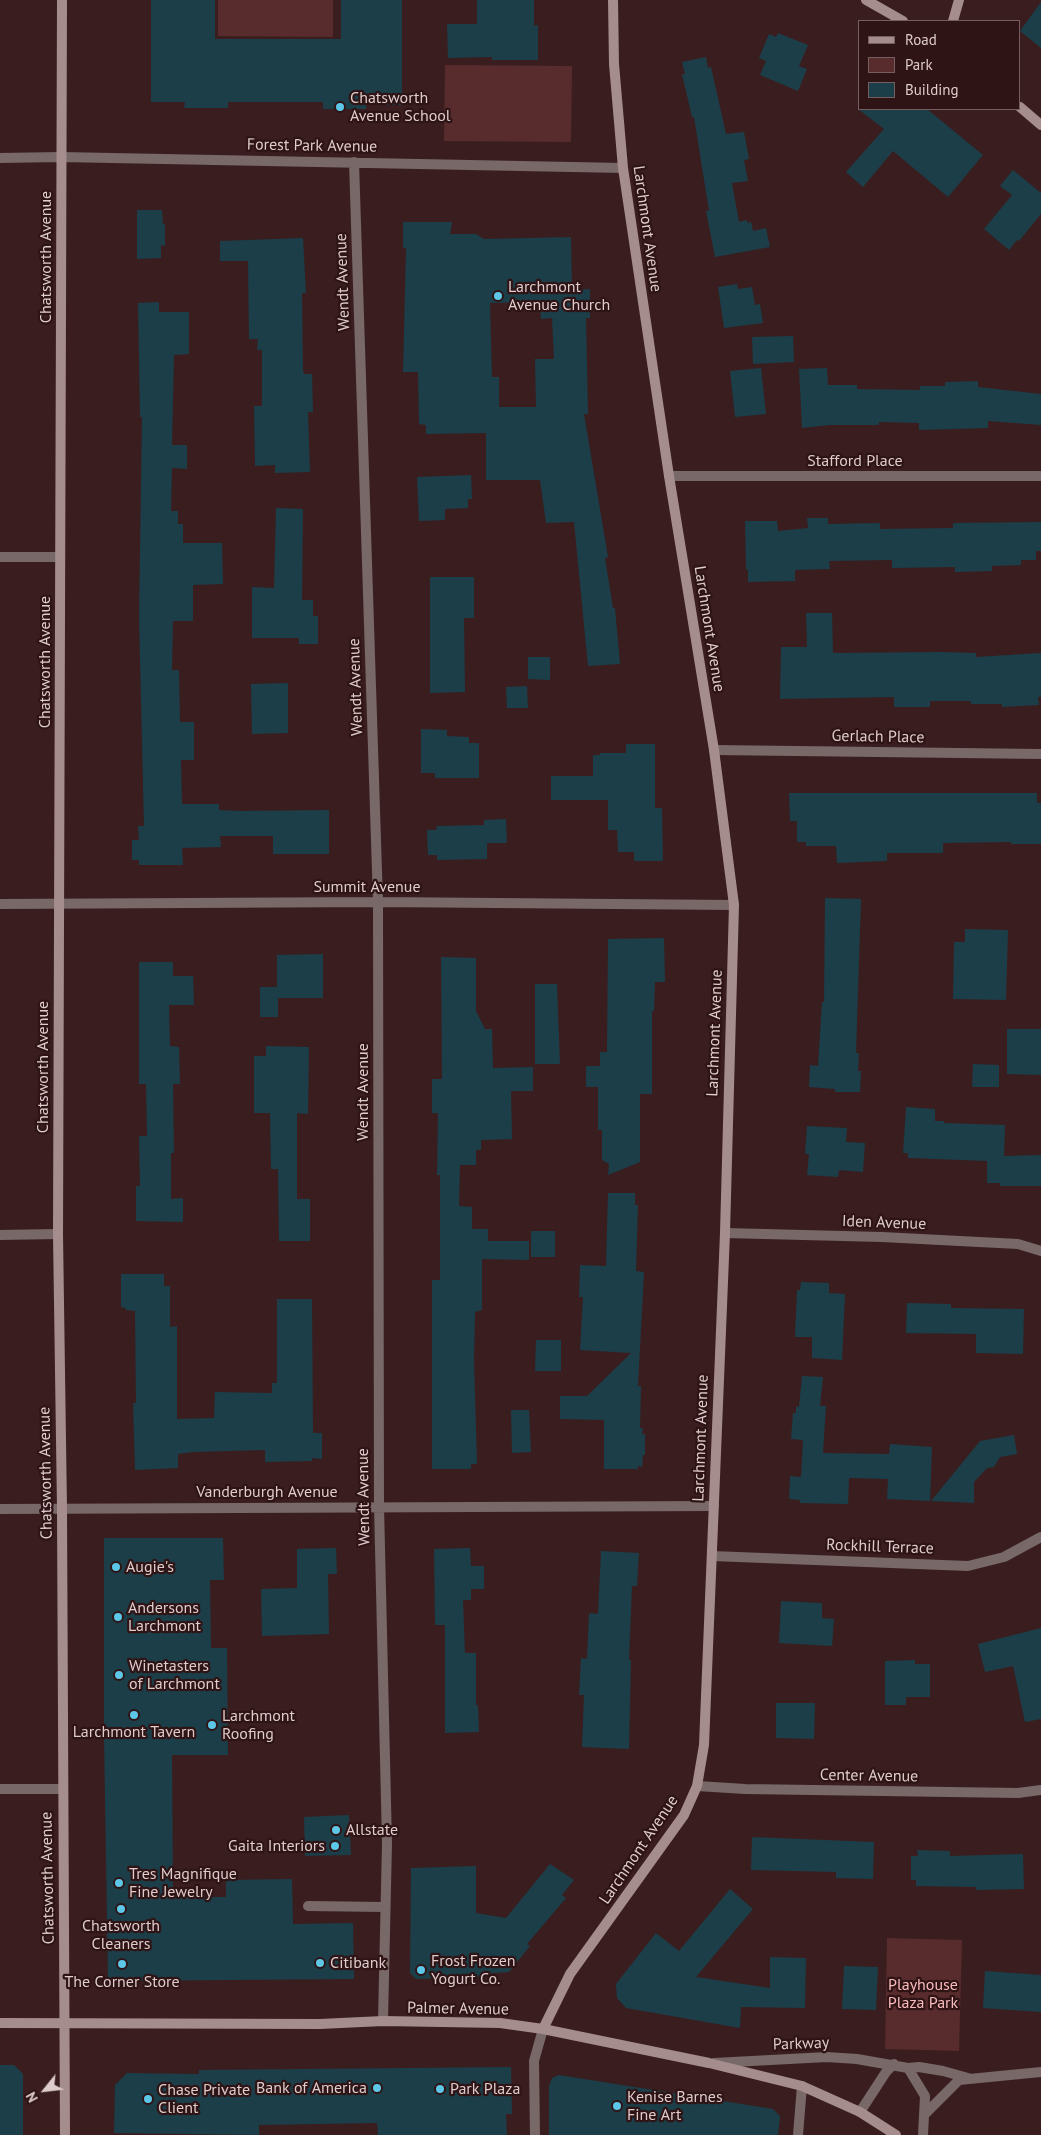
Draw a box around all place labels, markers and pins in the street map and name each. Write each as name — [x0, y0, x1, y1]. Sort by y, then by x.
place label: Chatsworth Avenue School — [350, 88, 451, 126]
marker: Chatsworth Avenue School — [334, 101, 346, 113]
place label: Larchmont Avenue Church — [508, 277, 610, 315]
marker: Larchmont Avenue Church — [492, 290, 504, 302]
place label: Augie's — [126, 1557, 174, 1577]
marker: Augie's — [110, 1561, 122, 1573]
place label: Andersons Larchmont — [128, 1598, 201, 1636]
marker: Andersons Larchmont — [112, 1611, 124, 1623]
place label: Winetasters of Larchmont — [129, 1656, 220, 1694]
marker: Winetasters of Larchmont — [113, 1669, 125, 1681]
place label: Larchmont Roofing — [222, 1706, 295, 1744]
marker: Larchmont Tavern — [128, 1709, 140, 1721]
marker: Larchmont Roofing — [206, 1719, 218, 1731]
place label: Larchmont Tavern — [73, 1722, 195, 1742]
place label: Allstate — [346, 1820, 398, 1840]
marker: Allstate — [330, 1824, 342, 1836]
place label: Gaita Interiors — [228, 1836, 325, 1856]
marker: Gaita Interiors — [329, 1840, 341, 1852]
place label: Tres Magnifique Fine Jewelry — [129, 1864, 237, 1902]
marker: Tres Magnifique Fine Jewelry — [113, 1877, 125, 1889]
marker: Chatsworth Cleaners — [115, 1903, 127, 1915]
place label: Chatsworth Cleaners — [82, 1916, 160, 1954]
place label: Frost Frozen Yogurt Co. — [431, 1951, 516, 1989]
place label: Citibank — [330, 1953, 386, 1973]
marker: Citibank — [314, 1957, 326, 1969]
marker: The Corner Store — [116, 1958, 128, 1970]
marker: Frost Frozen Yogurt Co. — [415, 1964, 427, 1976]
place label: The Corner Store — [64, 1972, 180, 1992]
place label: Bank of America — [256, 2078, 367, 2098]
place label: Park Plaza — [450, 2079, 520, 2099]
place label: Chase Private Client — [158, 2080, 250, 2118]
marker: Bank of America — [371, 2082, 383, 2094]
marker: Park Plaza — [434, 2083, 446, 2095]
place label: Kenise Barnes Fine Art — [627, 2087, 723, 2125]
marker: Chase Private Client — [142, 2093, 154, 2105]
marker: Kenise Barnes Fine Art — [611, 2100, 623, 2112]

